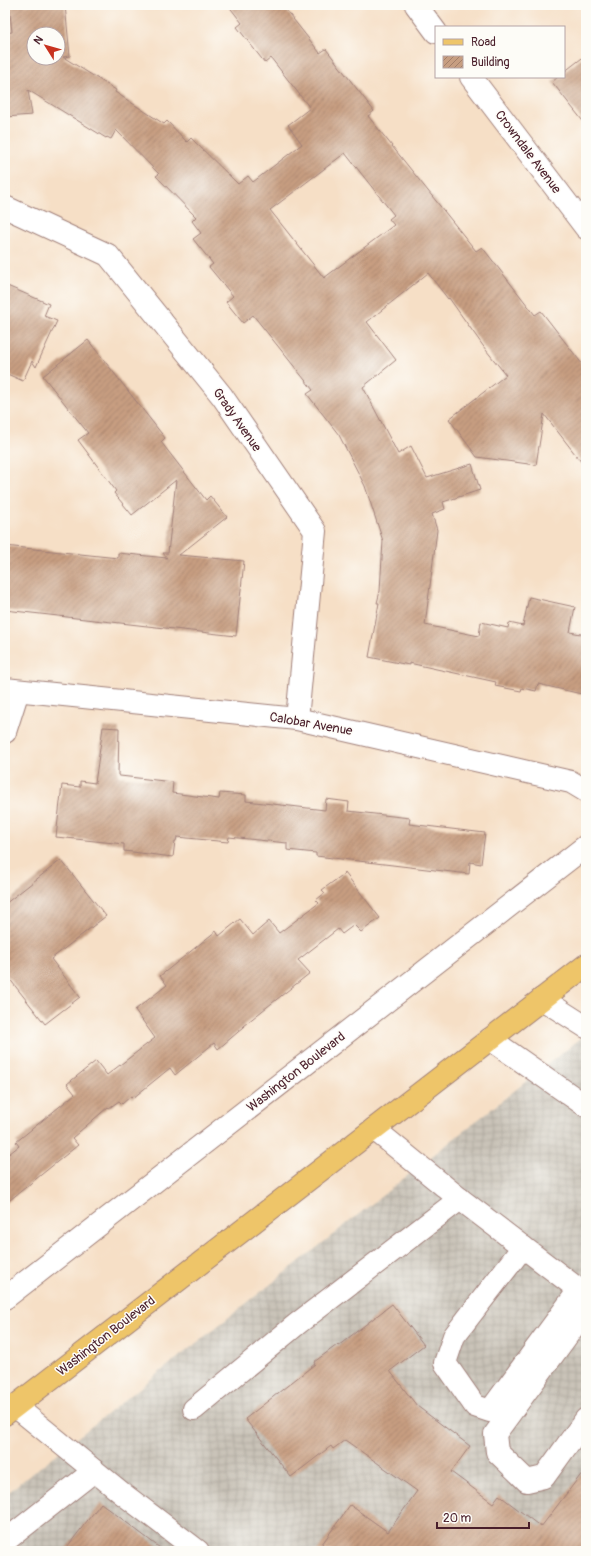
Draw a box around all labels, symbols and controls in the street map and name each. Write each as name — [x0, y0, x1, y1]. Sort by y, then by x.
north arrow — [26, 26, 66, 66]
legend — [435, 26, 565, 78]
text: N — [31, 33, 46, 47]
text: Road — [471, 35, 496, 50]
text: Building — [471, 55, 510, 70]
street label: Crowndale Avenue — [491, 107, 565, 197]
street label: Grady Avenue — [209, 385, 265, 455]
street label: Calobar Avenue — [268, 709, 354, 739]
street label: Washington Boulevard — [244, 1029, 348, 1115]
street label: Washington Boulevard — [54, 1293, 158, 1379]
scale bar — [437, 1504, 529, 1530]
text: 20 m — [443, 1511, 472, 1526]

